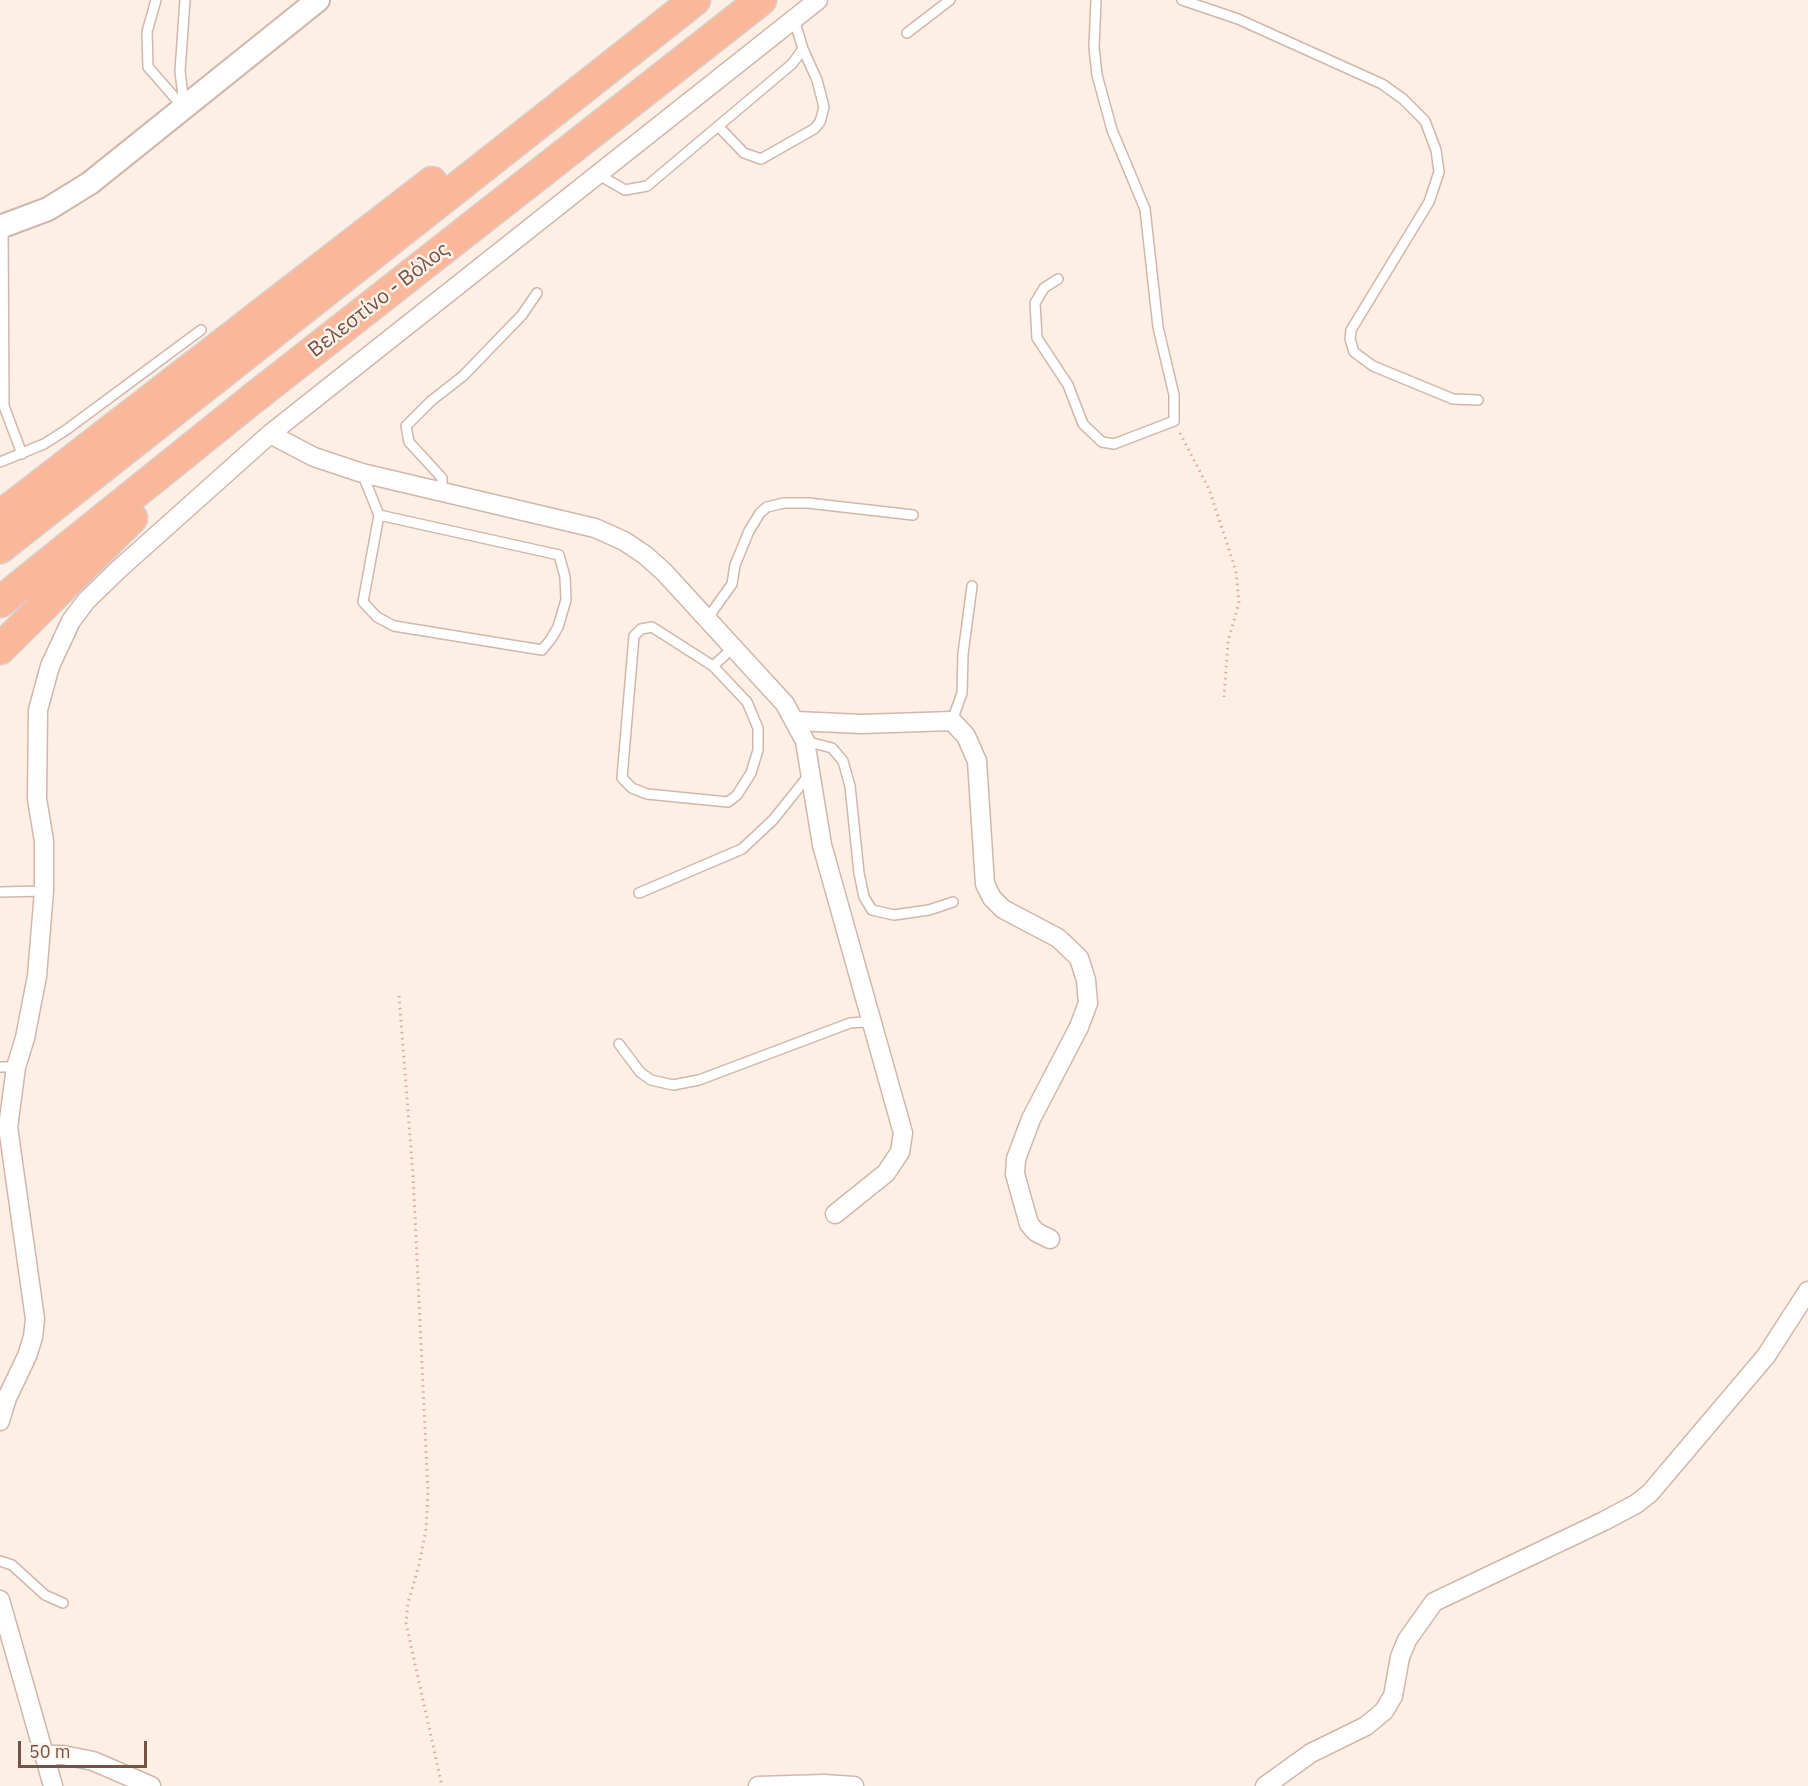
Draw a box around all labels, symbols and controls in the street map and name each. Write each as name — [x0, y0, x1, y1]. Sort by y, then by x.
street label: Βελεστίνο - Βόλος — [303, 237, 455, 363]
scale bar — [21, 1729, 150, 1767]
text: 50 m — [29, 1740, 71, 1763]

